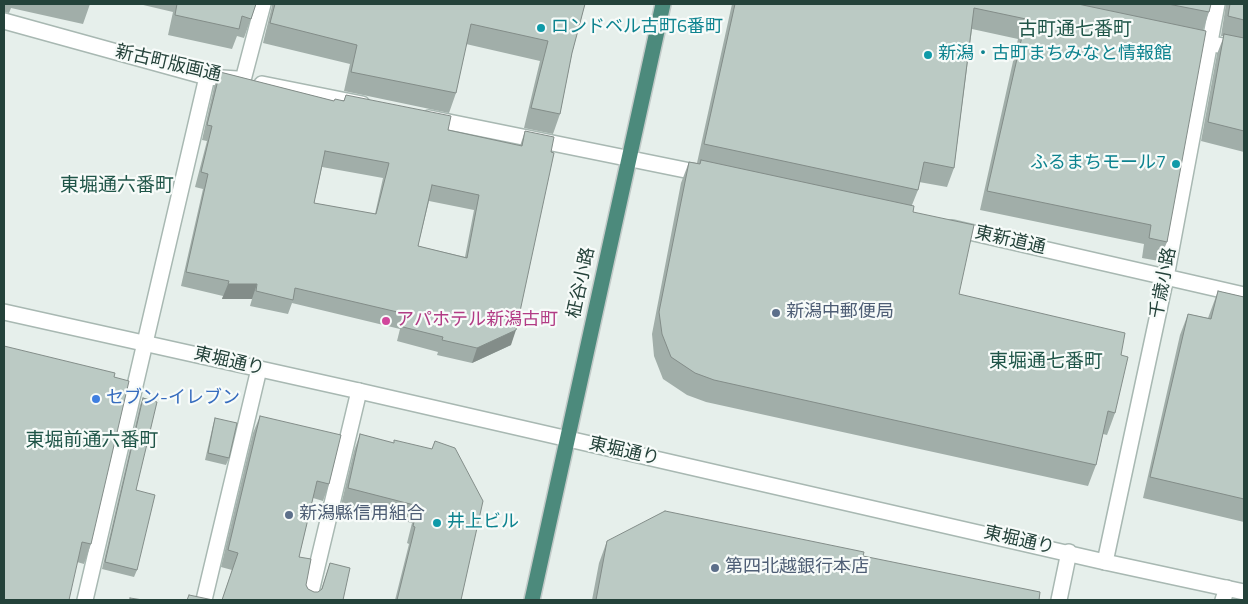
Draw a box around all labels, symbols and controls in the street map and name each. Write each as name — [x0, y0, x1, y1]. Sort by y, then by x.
place label: ロンドベル古町6番町 — [551, 17, 723, 39]
district label: 古町通七番町 — [1018, 19, 1132, 41]
marker: ロンドベル古町6番町 — [535, 22, 547, 34]
street label: 新古町版画通 — [113, 41, 223, 87]
place label: 新潟・古町まちみなと情報館 — [938, 44, 1172, 66]
marker: 新潟・古町まちみなと情報館 — [922, 49, 934, 61]
place label: ふるまちモール7 — [1030, 153, 1166, 175]
marker: ふるまちモール7 — [1170, 158, 1182, 170]
district label: 東堀通六番町 — [60, 175, 174, 197]
street label: 東新道通 — [972, 222, 1048, 260]
street label: 柾谷小路 — [564, 246, 600, 320]
street label: 千歳小路 — [1147, 246, 1181, 320]
place label: 新潟中郵便局 — [786, 302, 894, 324]
marker: 新潟中郵便局 — [770, 307, 782, 319]
place label: アパホテル新潟古町 — [396, 310, 558, 332]
marker: アパホテル新潟古町 — [380, 315, 392, 327]
street label: 東堀通り — [191, 343, 267, 381]
district label: 東堀通七番町 — [989, 351, 1103, 373]
place label: セブン-イレブン — [106, 388, 240, 410]
marker: セブン-イレブン — [90, 393, 102, 405]
district label: 東堀前通六番町 — [26, 430, 158, 452]
street label: 東堀通り — [586, 433, 662, 471]
place label: 新潟縣信用組合 — [299, 504, 425, 526]
marker: 新潟縣信用組合 — [283, 509, 295, 521]
place label: 井上ビル — [447, 512, 519, 534]
marker: 井上ビル — [431, 517, 443, 529]
street label: 東堀通り — [981, 522, 1057, 560]
place label: 第四北越銀行本店 — [725, 557, 869, 579]
marker: 第四北越銀行本店 — [709, 562, 721, 574]

